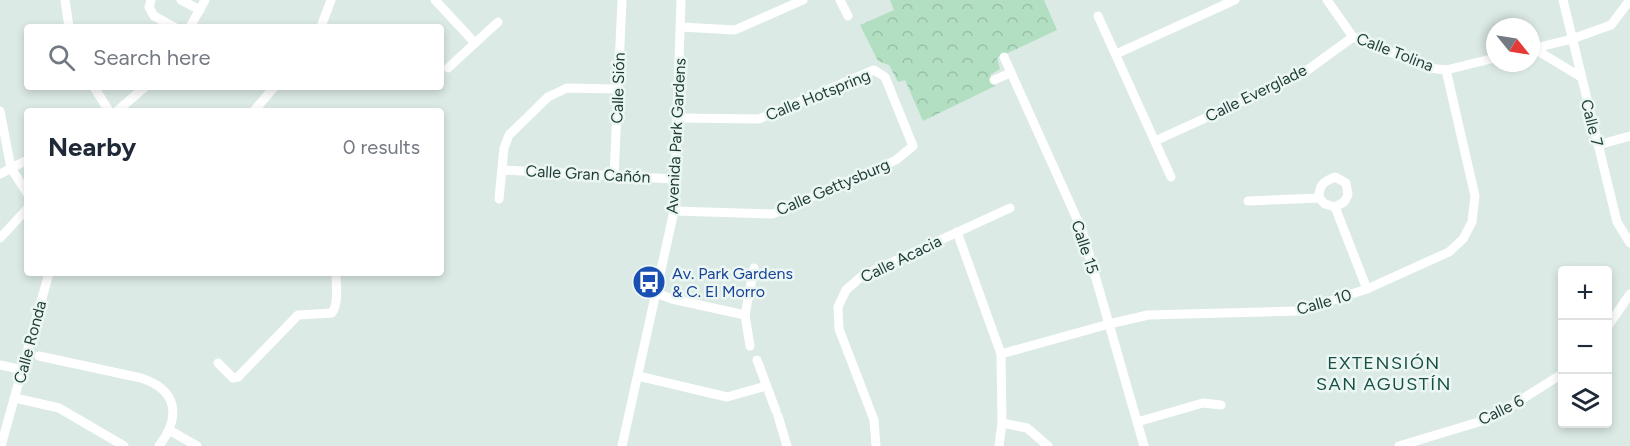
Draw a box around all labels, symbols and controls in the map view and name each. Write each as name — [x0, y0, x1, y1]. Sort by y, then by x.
north arrow — [1486, 18, 1540, 72]
search box — [24, 24, 444, 90]
street label: Calle Tolina — [1354, 29, 1436, 75]
icon: search — [45, 41, 78, 74]
text: Search here — [93, 44, 211, 71]
street label: Calle Sión — [607, 52, 629, 124]
street label: Avenida Park Gardens — [662, 57, 690, 215]
street label: Calle Everglade — [1202, 60, 1310, 126]
street label: Calle Hotspring — [763, 65, 873, 125]
street label: Calle 7 — [1577, 97, 1607, 149]
text: Nearby — [48, 131, 136, 163]
text: 0 results — [343, 135, 420, 159]
street label: Calle Gettysburg — [773, 155, 893, 219]
street label: Calle Gran Cañón — [525, 161, 651, 187]
street label: Calle 15 — [1067, 218, 1103, 276]
street label: Calle Acacia — [858, 231, 944, 287]
bus stop icon: Av. Park Gardens & C. El Morro — [631, 264, 667, 300]
place label: Av. Park Gardens & C. El Morro — [672, 264, 793, 301]
map controls — [1558, 266, 1612, 428]
button: + — [1558, 266, 1612, 320]
street label: Calle 10 — [1294, 285, 1354, 319]
street label: Calle Ronda — [10, 298, 50, 386]
button: − — [1558, 320, 1612, 374]
district label: EXTENSIÓN SAN AGUSTÍN — [1316, 352, 1452, 395]
button: layers — [1558, 374, 1612, 428]
street label: Calle 6 — [1475, 391, 1527, 429]

